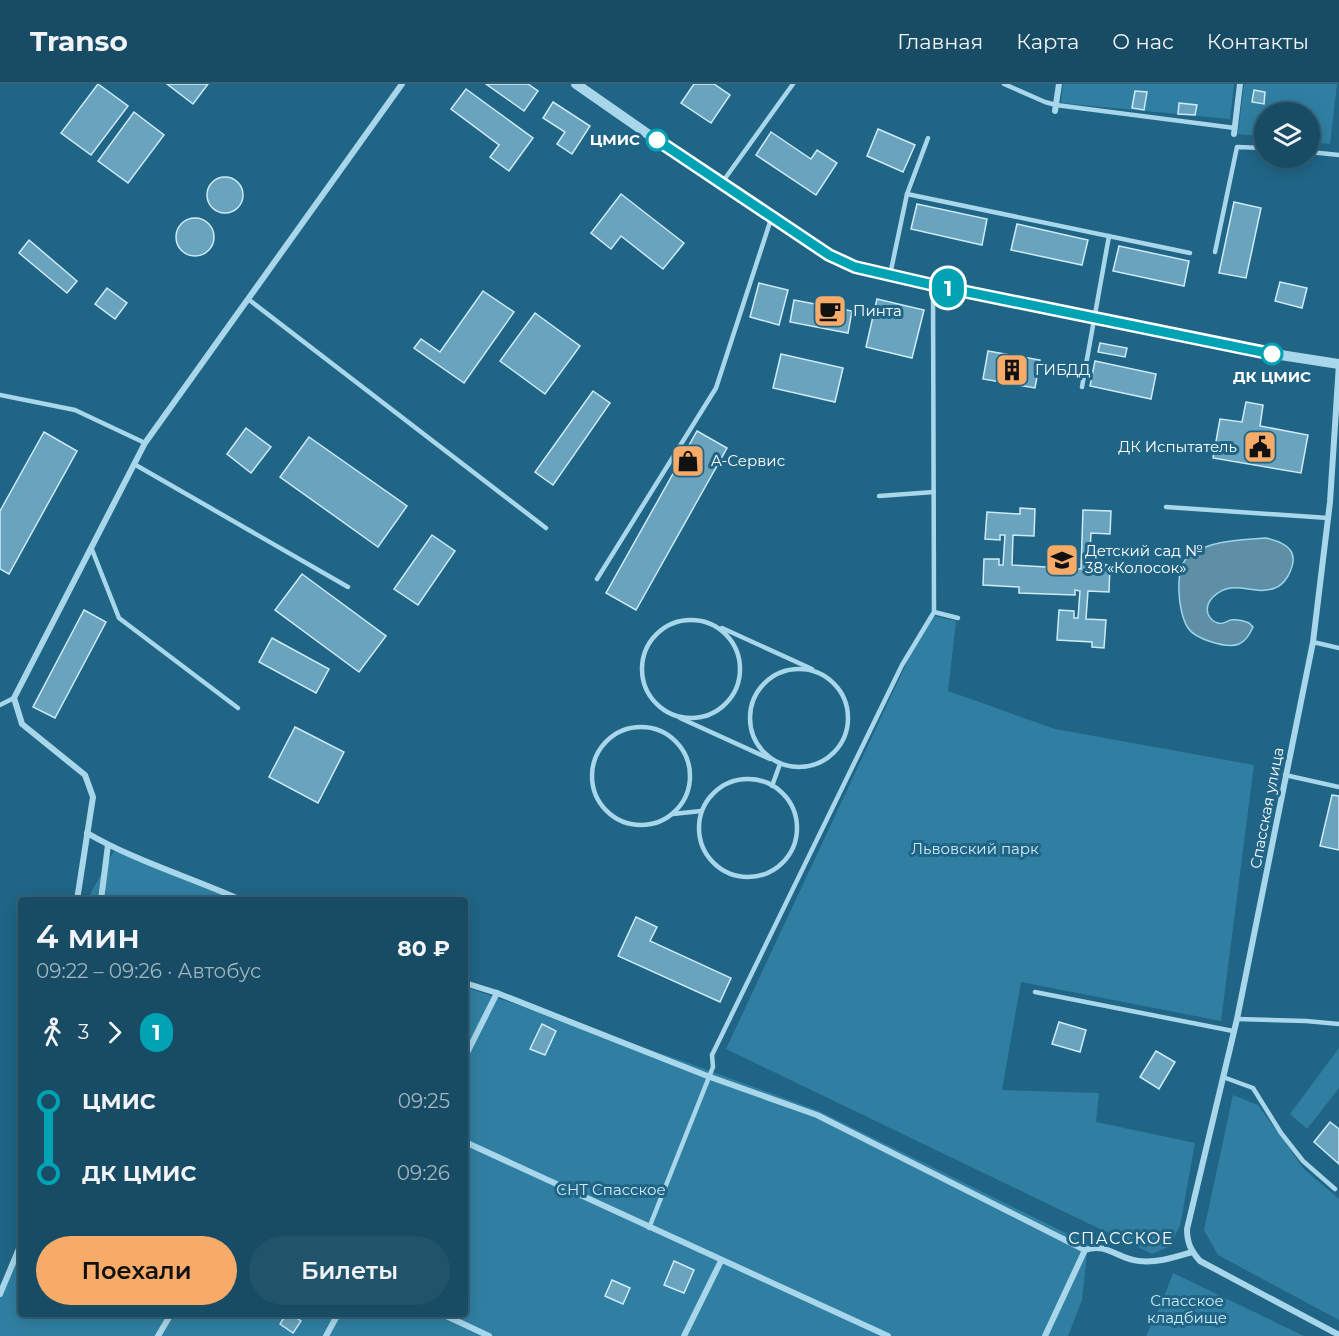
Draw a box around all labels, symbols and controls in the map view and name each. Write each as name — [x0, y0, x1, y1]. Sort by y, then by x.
text: Transo — [30, 24, 128, 58]
text: Главная — [897, 29, 983, 54]
text: Карта — [1016, 29, 1079, 54]
text: О нас — [1112, 29, 1174, 54]
text: Контакты — [1207, 29, 1309, 54]
map controls — [1254, 102, 1320, 168]
button: layers — [1254, 102, 1320, 168]
marker: ЦМИС — [646, 129, 668, 151]
place label: ЦМИС — [590, 130, 640, 149]
line badge: 1 — [928, 268, 968, 308]
text: 1 — [944, 276, 952, 301]
cafe icon: Пинта — [812, 293, 848, 329]
place label: Пинта — [853, 301, 902, 320]
marker: ДК ЦМИС — [1261, 343, 1283, 365]
building icon: ГИБДД — [994, 352, 1030, 388]
place label: ГИБДД — [1035, 360, 1090, 379]
place label: ДК ЦМИС — [1233, 367, 1311, 386]
public building icon: ДК Испытатель — [1242, 429, 1278, 465]
place label: ДК Испытатель — [1118, 437, 1237, 456]
shop icon: A-Сервис — [670, 443, 706, 479]
place label: A-Сервис — [711, 451, 785, 470]
place label: Детский сад № 38 «Колосок» — [1085, 541, 1203, 577]
school or university icon: Детский сад № 38 «Колосок» — [1044, 542, 1080, 578]
street label: Спасская улица — [1245, 745, 1288, 870]
park label: Львовский парк — [911, 839, 1039, 858]
text: 4 мин — [36, 916, 140, 956]
text: 80 ₽ — [397, 935, 450, 962]
text: 09:22 – 09:26 · Автобус — [36, 959, 261, 983]
icon: walk — [36, 1016, 69, 1049]
icon: forward — [98, 1016, 131, 1049]
text: 3 — [78, 1020, 89, 1044]
text: 1 — [152, 1020, 161, 1045]
text: ЦМИС — [82, 1088, 156, 1115]
text: 09:25 — [398, 1089, 450, 1113]
text: ДК ЦМИС — [82, 1160, 196, 1187]
text: 09:26 — [397, 1161, 450, 1185]
park label: СНТ Спасское — [556, 1180, 666, 1199]
district label: СПАССКОЕ — [1068, 1229, 1174, 1248]
button: Поехали — [36, 1236, 237, 1305]
button: Билеты — [249, 1236, 450, 1305]
park label: Спасское кладбище — [1147, 1291, 1227, 1327]

